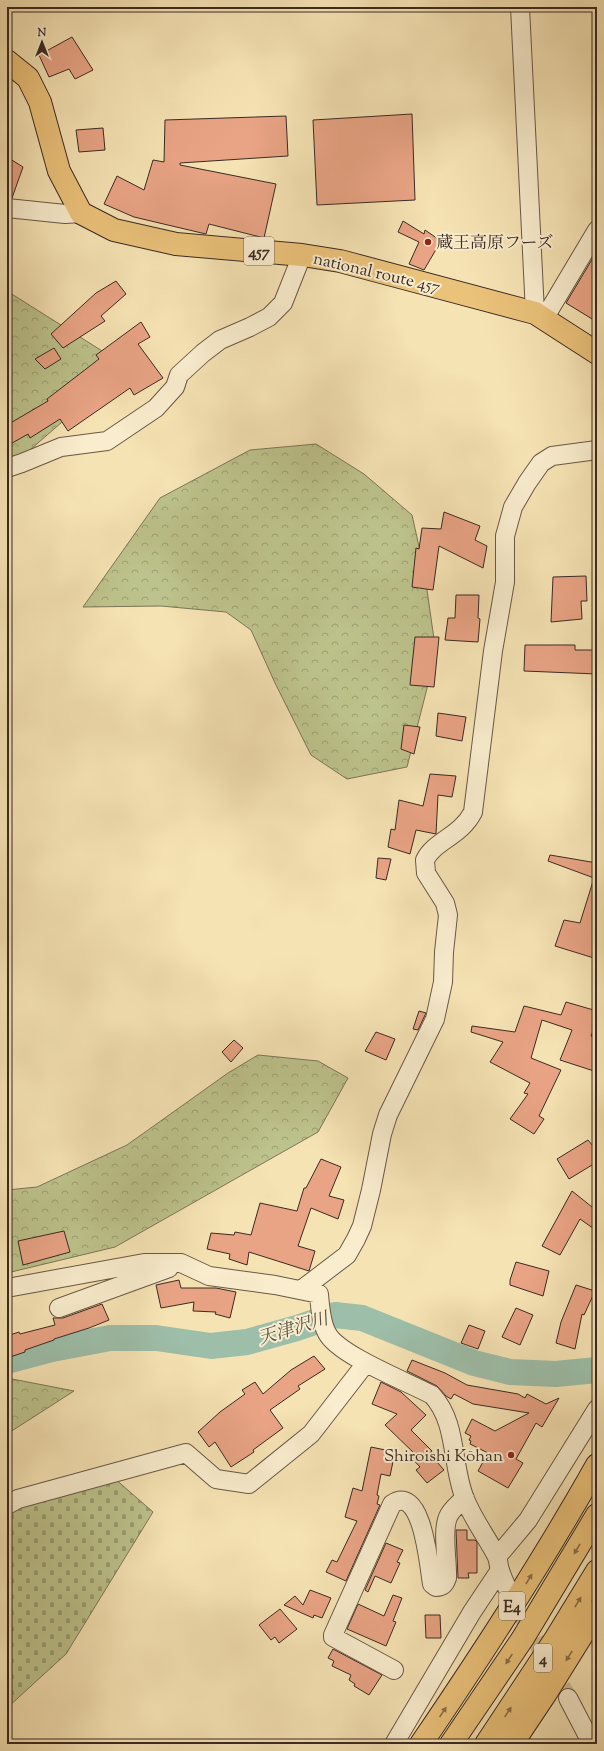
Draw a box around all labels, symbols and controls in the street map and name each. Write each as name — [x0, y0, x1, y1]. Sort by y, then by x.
north arrow — [22, 22, 62, 62]
text: N — [37, 25, 47, 41]
place label: 蔵王高原フーズ — [436, 232, 554, 256]
road number: 457 — [244, 237, 274, 265]
marker: 蔵王高原フーズ — [423, 237, 433, 247]
street label: national route 457 — [311, 248, 443, 300]
water label: 天津沢川 — [255, 1306, 334, 1353]
place label: Shiroishi Kōhan — [384, 1445, 503, 1469]
marker: Shiroishi Kōhan — [506, 1450, 516, 1460]
one-way arrow — [573, 1543, 580, 1554]
one-way arrow — [525, 1573, 532, 1585]
road number: E4 — [499, 1592, 525, 1620]
one-way arrow — [575, 1596, 582, 1608]
road number: 4 — [534, 1644, 552, 1672]
one-way arrow — [566, 1650, 573, 1662]
one-way arrow — [505, 1653, 512, 1665]
one-way arrow — [504, 1706, 512, 1717]
one-way arrow — [439, 1707, 447, 1717]

